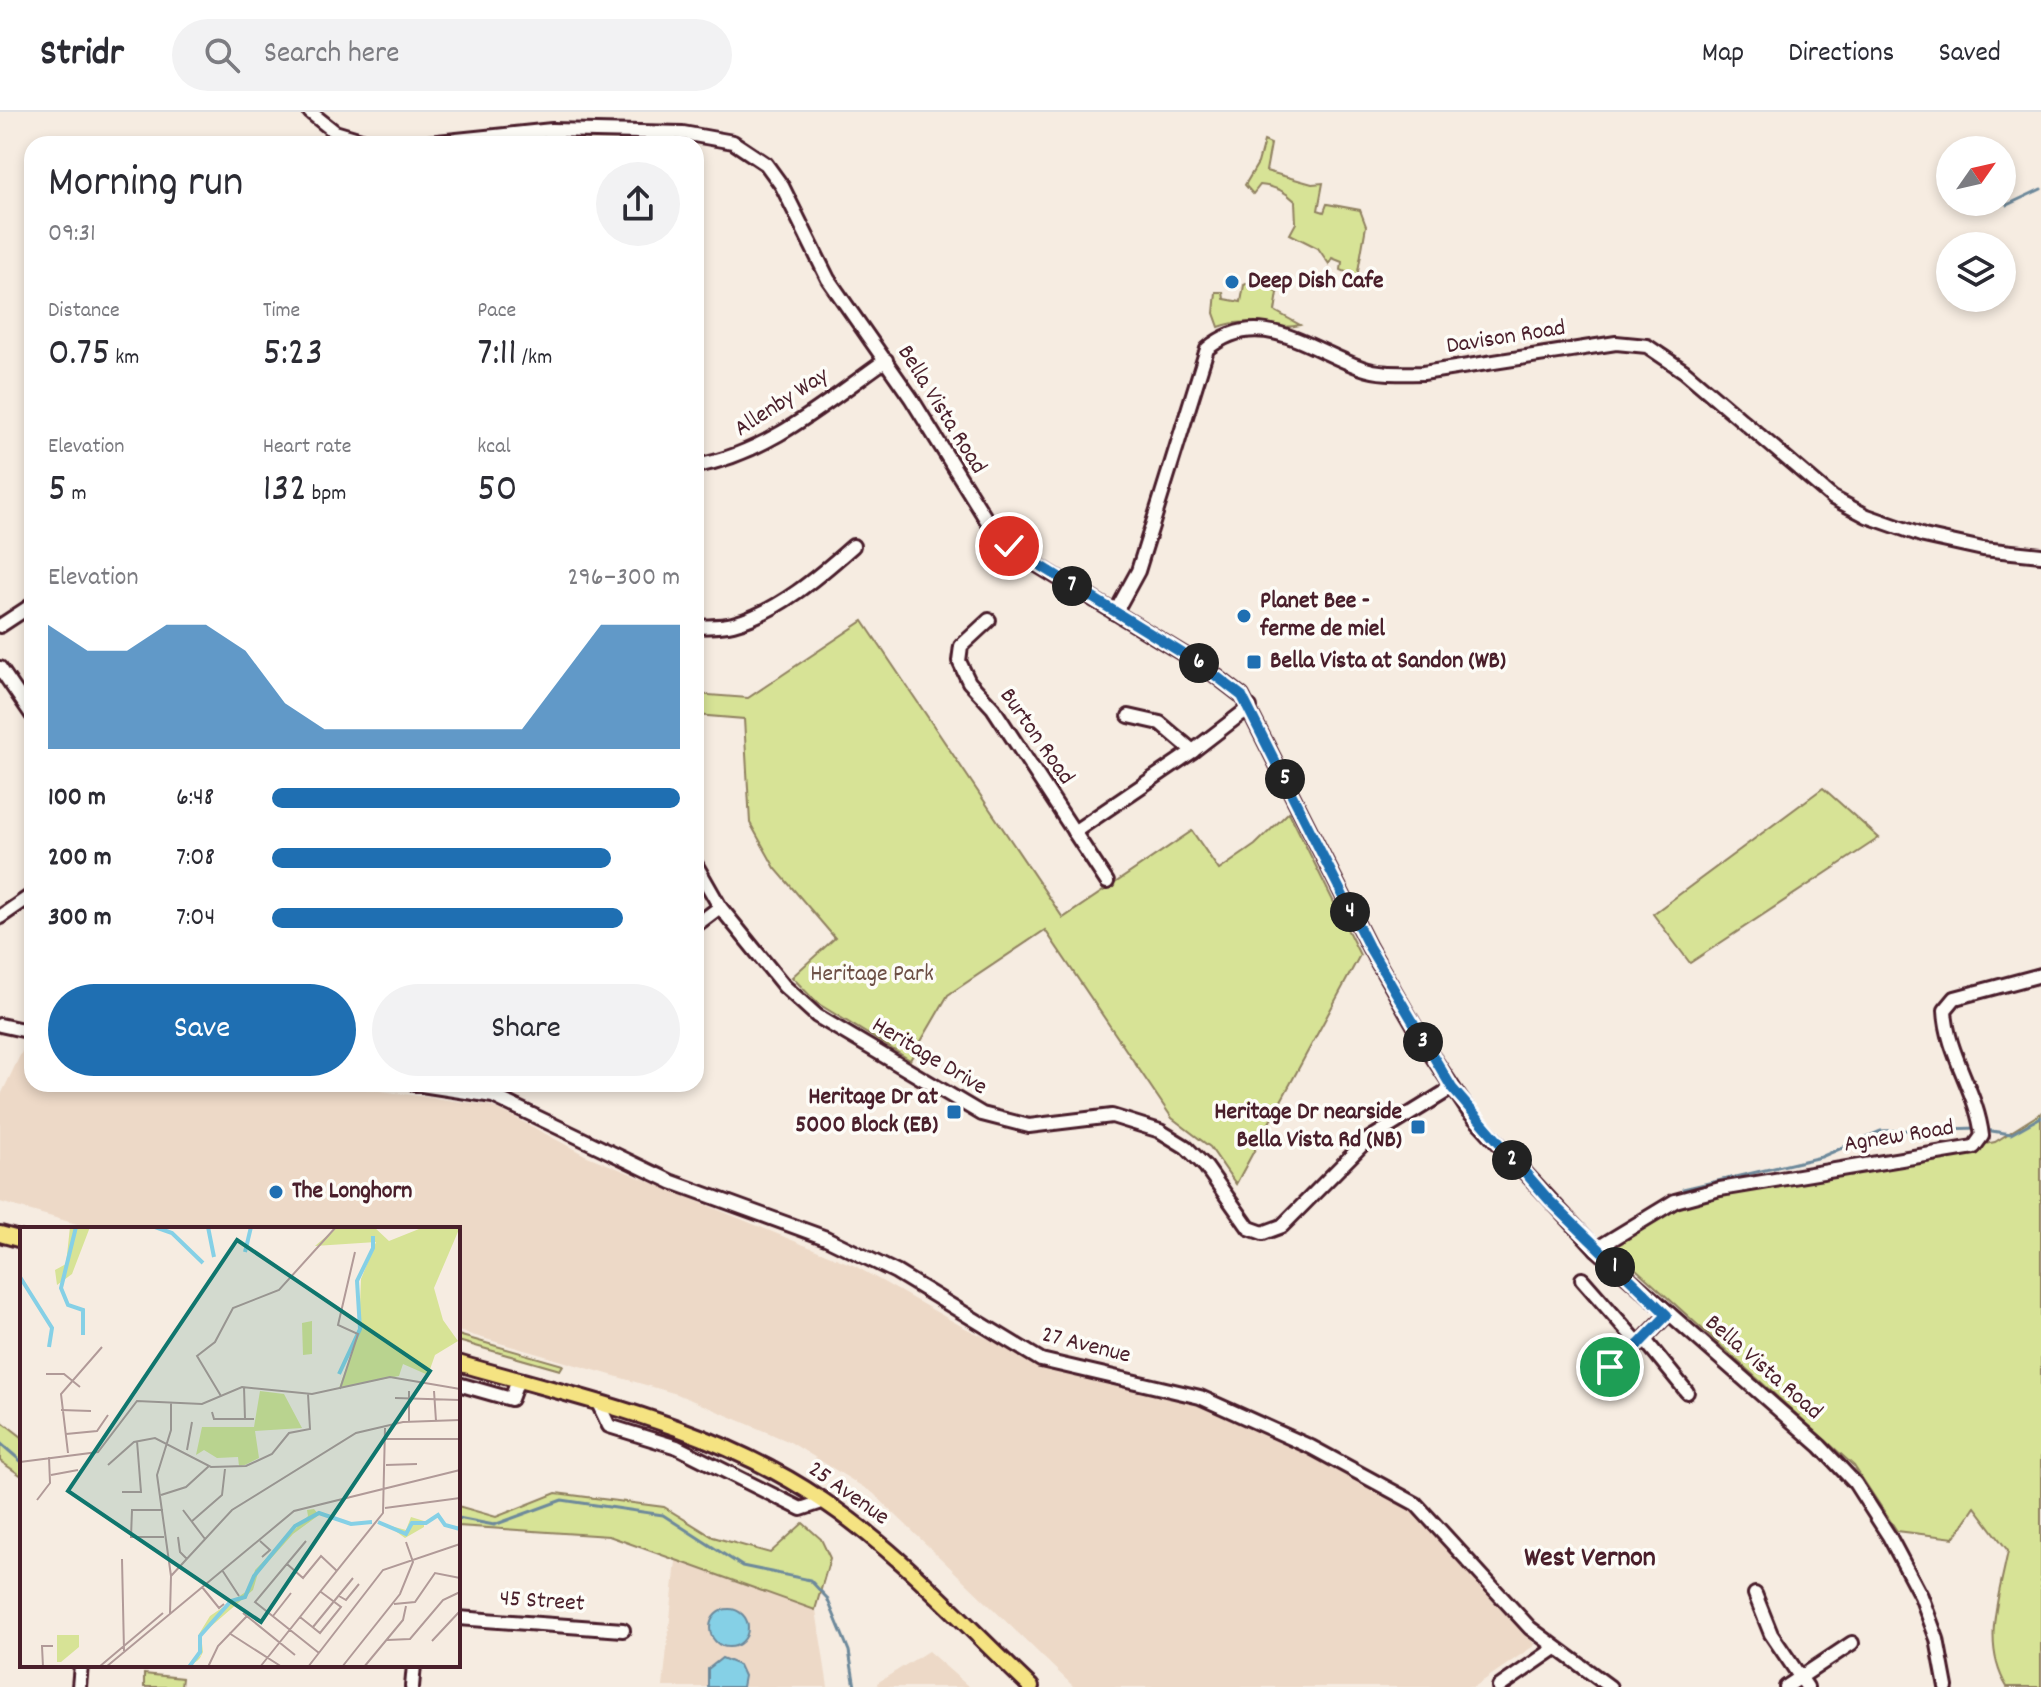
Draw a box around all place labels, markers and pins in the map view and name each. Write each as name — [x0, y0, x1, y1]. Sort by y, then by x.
place label: Deep Dish Cafe — [1248, 265, 1384, 299]
marker: Deep Dish Cafe — [1223, 273, 1241, 291]
pin — [975, 512, 1043, 580]
pin: 7 — [1052, 566, 1092, 606]
place label: Planet Bee - ferme de miel — [1259, 585, 1385, 647]
marker: Planet Bee - ferme de miel — [1235, 607, 1253, 625]
pin: 6 — [1179, 643, 1219, 683]
place label: Bella Vista at Sandon (WB) — [1270, 645, 1506, 679]
marker: Bella Vista at Sandon (WB) — [1245, 653, 1263, 671]
pin: 5 — [1265, 759, 1305, 799]
pin: 4 — [1330, 892, 1370, 932]
pin: 3 — [1403, 1022, 1443, 1062]
place label: Heritage Dr at 5000 Block (EB) — [795, 1081, 938, 1143]
place label: Heritage Dr nearside Bella Vista Rd (NB) — [1214, 1096, 1402, 1158]
marker: Heritage Dr at 5000 Block (EB) — [945, 1103, 963, 1121]
marker: Heritage Dr nearside Bella Vista Rd (NB) — [1409, 1118, 1427, 1136]
pin: 2 — [1492, 1140, 1532, 1180]
place label: The Longhorn — [292, 1175, 412, 1209]
marker: The Longhorn — [267, 1183, 285, 1201]
pin: 1 — [1595, 1247, 1635, 1287]
pin — [1576, 1333, 1644, 1401]

